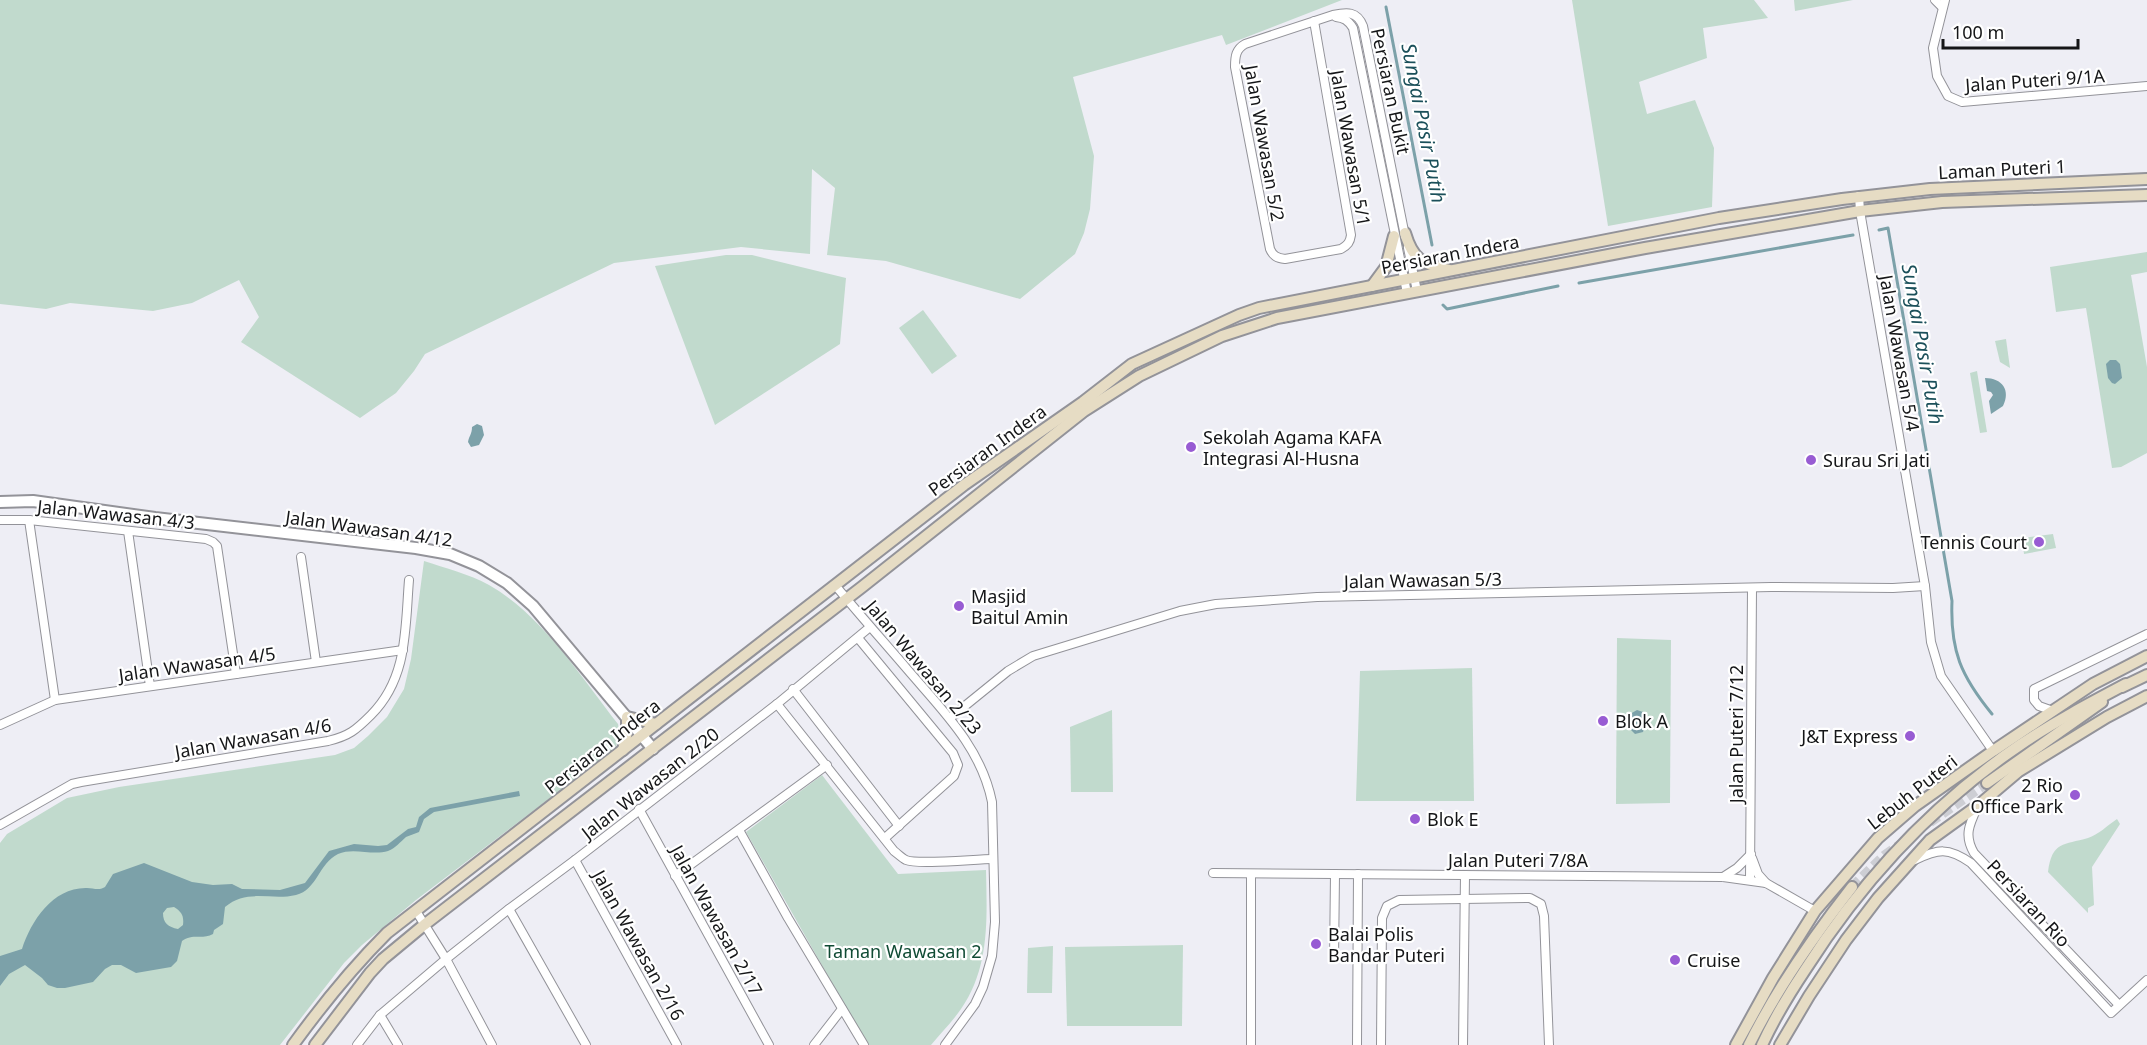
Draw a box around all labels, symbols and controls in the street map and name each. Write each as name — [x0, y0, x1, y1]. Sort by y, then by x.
scale bar — [1943, 12, 2078, 50]
text: 100 m — [1952, 20, 2004, 44]
street label: Persiaran Bukit — [1366, 26, 1416, 157]
water label: Sungai Pasir Putih — [1395, 41, 1453, 205]
street label: Jalan Wawasan 5/2 — [1239, 61, 1291, 223]
street label: Jalan Puteri 9/1A — [1962, 63, 2106, 97]
street label: Jalan Wawasan 5/1 — [1325, 66, 1377, 228]
street label: Laman Puteri 1 — [1937, 154, 2067, 184]
street label: Persiaran Indera — [1379, 229, 1521, 279]
water label: Sungai Pasir Putih — [1896, 262, 1950, 426]
street label: Jalan Wawasan 5/4 — [1874, 271, 1926, 433]
street label: Persiaran Indera — [923, 399, 1051, 501]
place label: Sekolah Agama KAFA Integrasi Al-Husna — [1203, 425, 1382, 470]
marker: Sekolah Agama KAFA Integrasi Al-Husna — [1184, 440, 1198, 454]
place label: Surau Sri Jati — [1823, 448, 1930, 472]
marker: Surau Sri Jati — [1804, 453, 1818, 467]
street label: Jalan Wawasan 4/3 — [34, 494, 196, 534]
street label: Jalan Wawasan 4/12 — [282, 504, 454, 552]
place label: Tennis Court — [1921, 530, 2027, 554]
marker: Tennis Court — [2032, 535, 2046, 549]
street label: Jalan Wawasan 5/3 — [1342, 567, 1502, 593]
place label: Masjid Baitul Amin — [971, 584, 1069, 629]
street label: Jalan Wawasan 2/23 — [859, 593, 987, 739]
marker: Masjid Baitul Amin — [952, 599, 966, 613]
street label: Jalan Wawasan 4/5 — [115, 641, 277, 687]
street label: Jalan Puteri 7/12 — [1724, 665, 1748, 805]
street label: Persiaran Indera — [539, 693, 665, 799]
place label: Blok A — [1615, 709, 1669, 733]
street label: Jalan Wawasan 4/6 — [171, 712, 333, 764]
marker: Blok A — [1596, 714, 1610, 728]
street label: Jalan Wawasan 2/20 — [575, 722, 724, 846]
place label: J&T Express — [1799, 724, 1898, 748]
marker: J&T Express — [1903, 729, 1917, 743]
street label: Lebuh Puteri — [1862, 749, 1962, 835]
place label: 2 Rio Office Park — [1970, 773, 2063, 818]
marker: 2 Rio Office Park — [2068, 788, 2082, 802]
place label: Blok E — [1427, 807, 1479, 831]
marker: Blok E — [1408, 812, 1422, 826]
street label: Jalan Wawasan 2/17 — [665, 839, 768, 999]
street label: Jalan Puteri 7/8A — [1446, 848, 1588, 872]
street label: Persiaran Rio — [1982, 854, 2076, 952]
street label: Jalan Wawasan 2/16 — [587, 864, 690, 1024]
place label: Balai Polis Bandar Puteri — [1328, 922, 1445, 967]
marker: Balai Polis Bandar Puteri — [1309, 937, 1323, 951]
park label: Taman Wawasan 2 — [825, 939, 981, 963]
place label: Cruise — [1687, 948, 1740, 972]
marker: Cruise — [1668, 953, 1682, 967]

